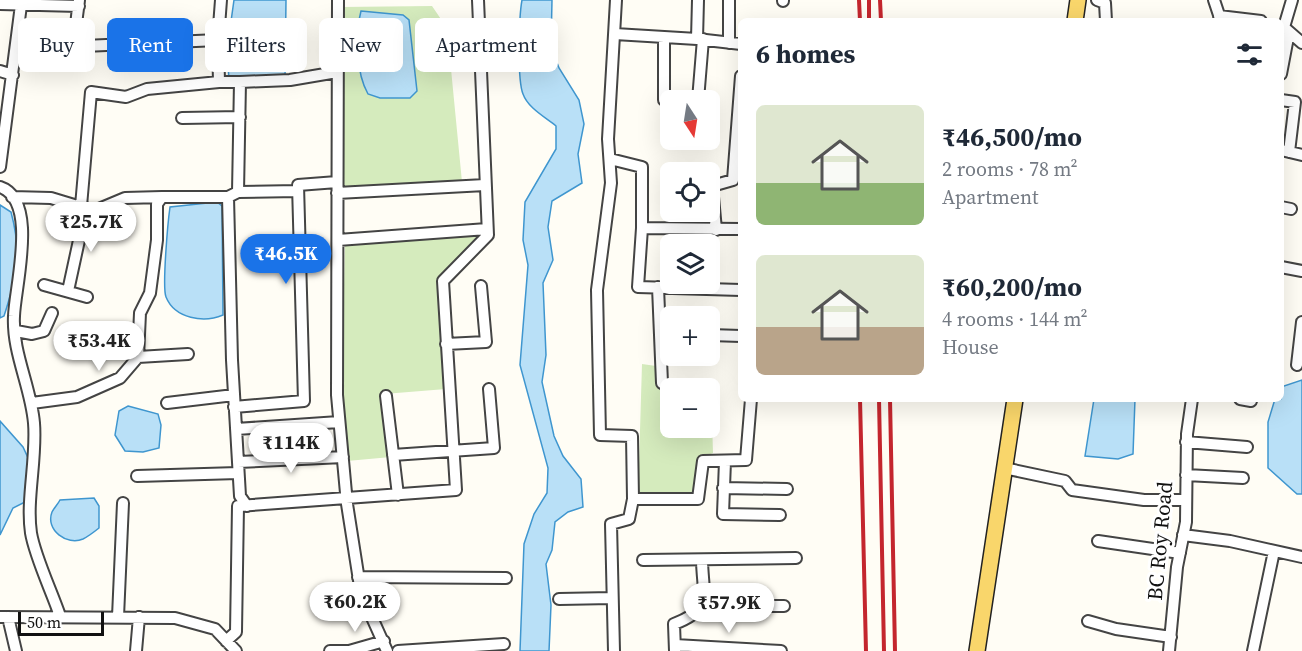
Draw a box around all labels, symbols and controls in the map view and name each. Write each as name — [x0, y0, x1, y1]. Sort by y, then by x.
chip: Buy — [18, 18, 95, 72]
chip: Rent — [107, 18, 193, 72]
chip: Filters — [205, 18, 307, 72]
chip: New — [319, 18, 403, 72]
chip: Apartment — [415, 18, 558, 72]
text: 6 homes — [756, 36, 855, 72]
icon: filters — [1233, 38, 1266, 71]
north arrow — [660, 90, 720, 150]
map controls — [660, 90, 720, 438]
text: ₹46,500/mo — [942, 119, 1082, 155]
icon: home — [804, 129, 876, 201]
text: 2 rooms · 78 m² — [942, 155, 1078, 183]
button: locate — [660, 162, 720, 222]
text: Apartment — [942, 183, 1039, 211]
pin: ₹25.7K — [42, 202, 140, 253]
text: ₹25.7K — [59, 207, 123, 235]
pin: ₹46.5K — [237, 234, 335, 285]
button: layers — [660, 234, 720, 294]
text: ₹46.5K — [254, 239, 318, 267]
text: ₹60,200/mo — [942, 269, 1082, 305]
icon: home — [804, 279, 876, 351]
text: 4 rooms · 144 m² — [942, 305, 1088, 333]
button: + — [660, 306, 720, 366]
pin: ₹53.4K — [50, 321, 148, 372]
text: ₹53.4K — [67, 326, 131, 354]
text: House — [942, 333, 999, 361]
button: − — [660, 378, 720, 438]
pin: ₹114K — [249, 423, 333, 474]
text: ₹114K — [262, 428, 320, 456]
street label: BC Roy Road — [1140, 480, 1179, 602]
pin: ₹60.2K — [306, 582, 404, 633]
pin: ₹57.9K — [680, 583, 778, 634]
text: ₹60.2K — [323, 587, 387, 615]
text: ₹57.9K — [697, 588, 761, 616]
scale bar — [18, 609, 104, 636]
text: 50 m — [27, 611, 61, 633]

